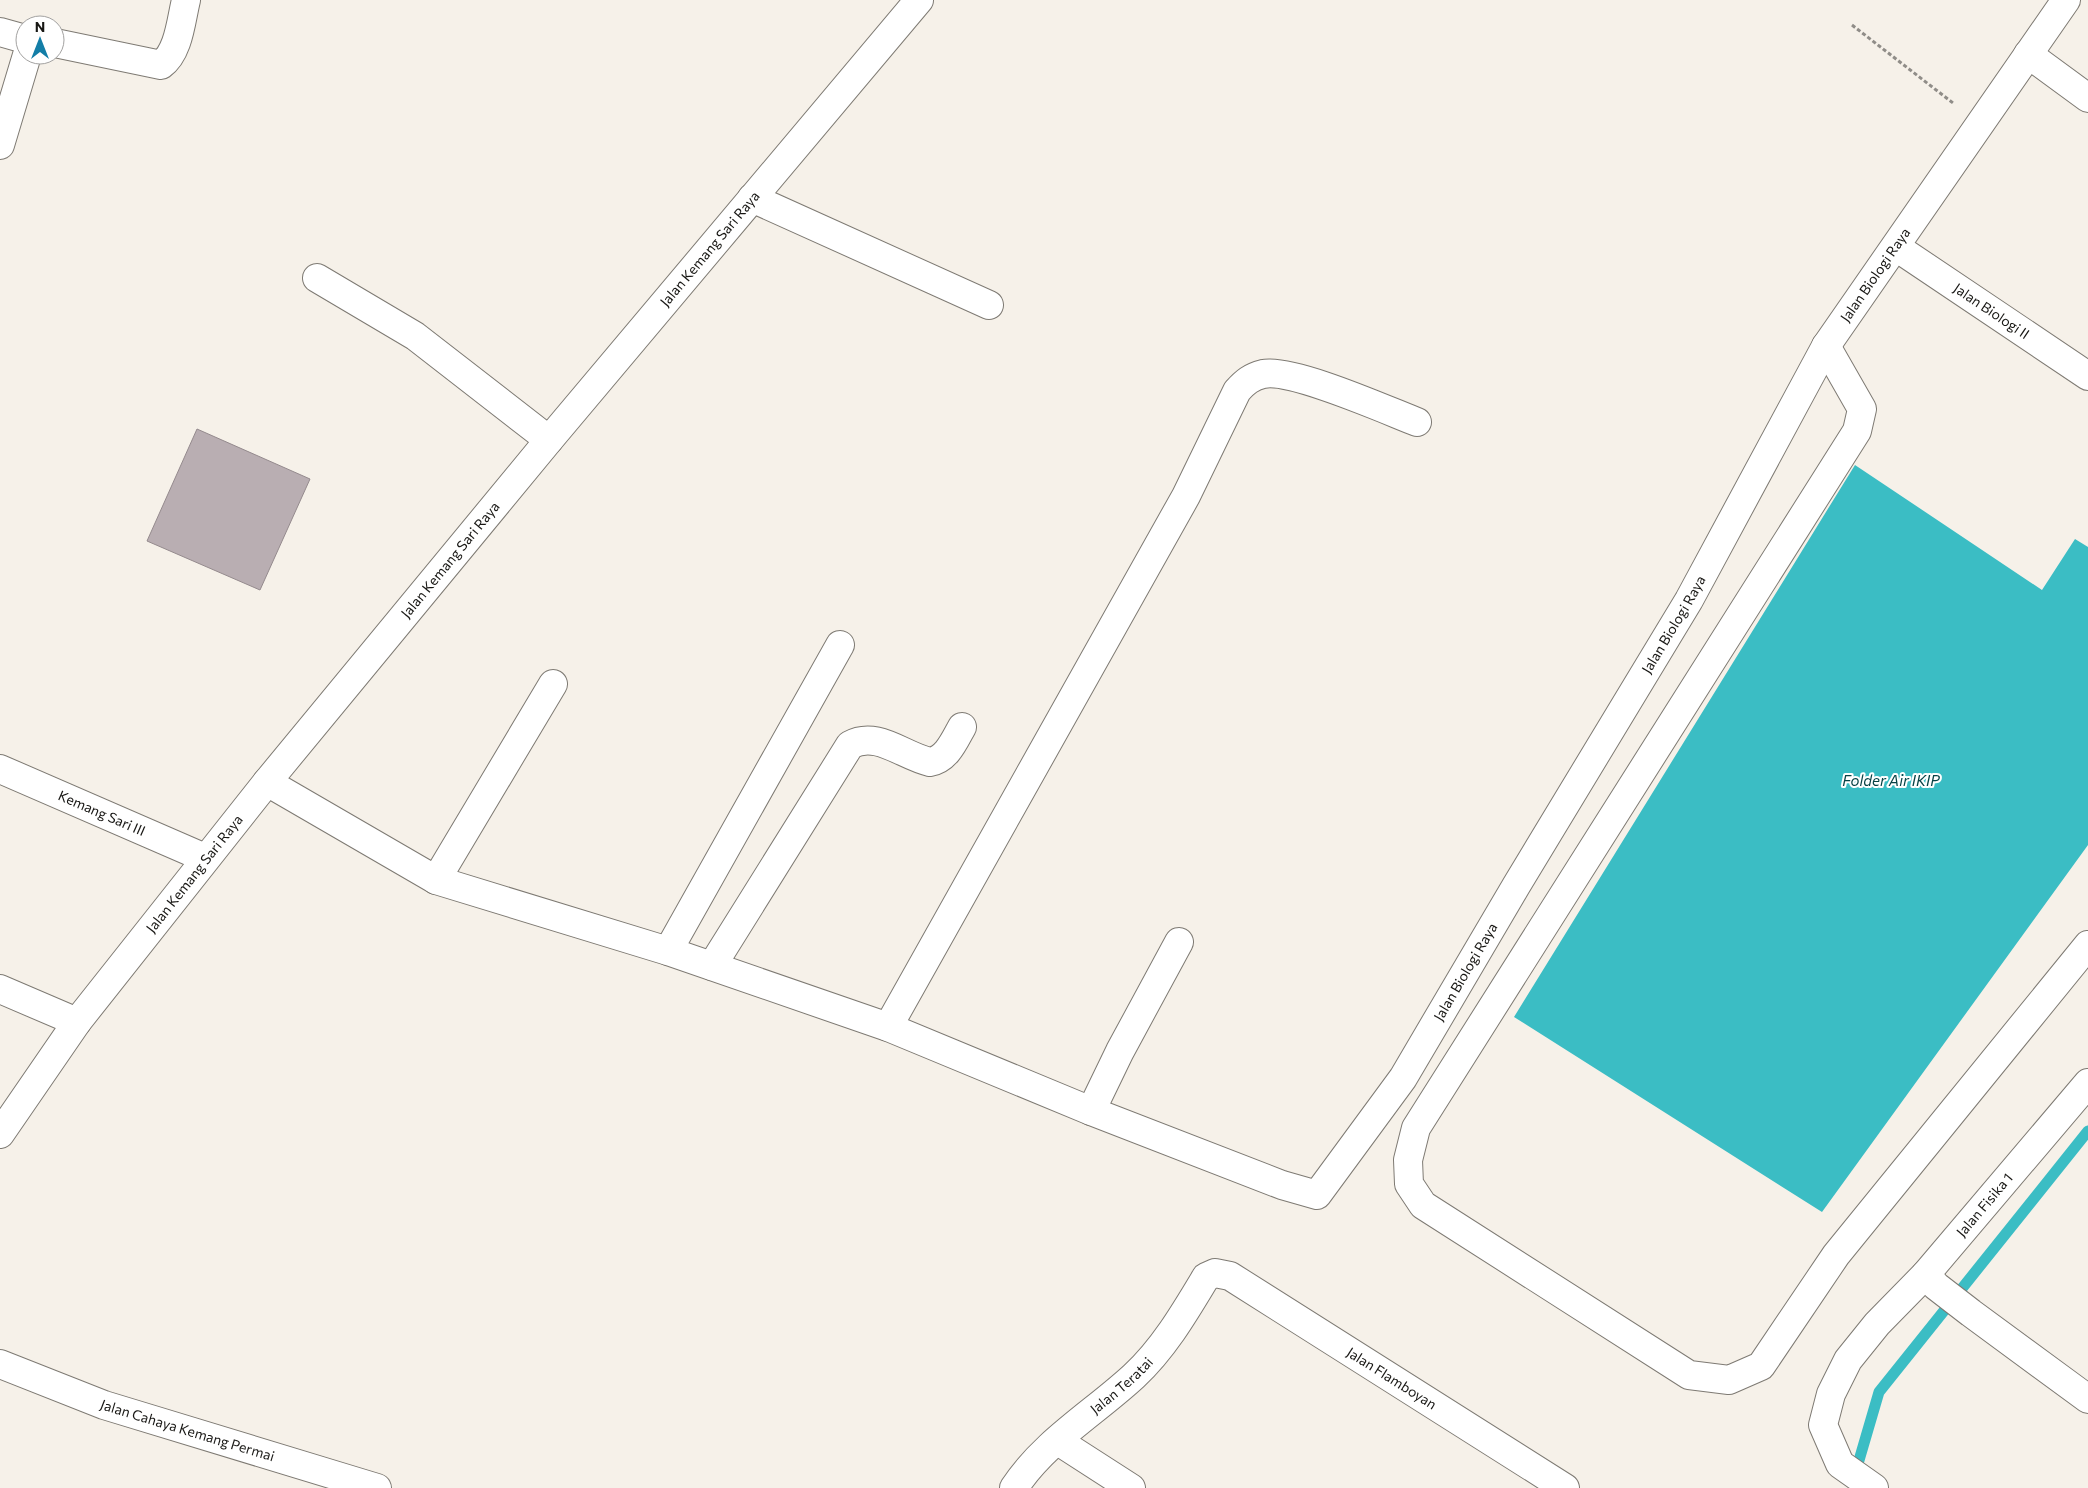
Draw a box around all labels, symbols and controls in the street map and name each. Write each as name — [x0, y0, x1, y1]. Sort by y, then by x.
north arrow — [15, 15, 65, 65]
text: N — [35, 18, 45, 35]
street label: Jalan Kemang Sari Raya — [656, 187, 763, 310]
street label: Jalan Biologi Raya — [1836, 224, 1913, 325]
street label: Jalan Biologi II — [1951, 279, 2033, 342]
street label: Jalan Kemang Sari Raya — [397, 498, 503, 621]
street label: Jalan Biologi Raya — [1638, 572, 1709, 676]
water label: Folder Air IKIP — [1842, 771, 1940, 789]
street label: Kemang Sari III — [56, 786, 148, 839]
street label: Jalan Kemang Sari Raya — [142, 811, 246, 936]
street label: Jalan Biologi Raya — [1430, 920, 1500, 1024]
street label: Jalan Fisika 1 — [1952, 1169, 2016, 1240]
street label: Jalan Flamboyan — [1344, 1343, 1440, 1413]
street label: Jalan Teratai — [1086, 1353, 1156, 1417]
street label: Jalan Cahaya Kemang Permai — [98, 1395, 277, 1464]

